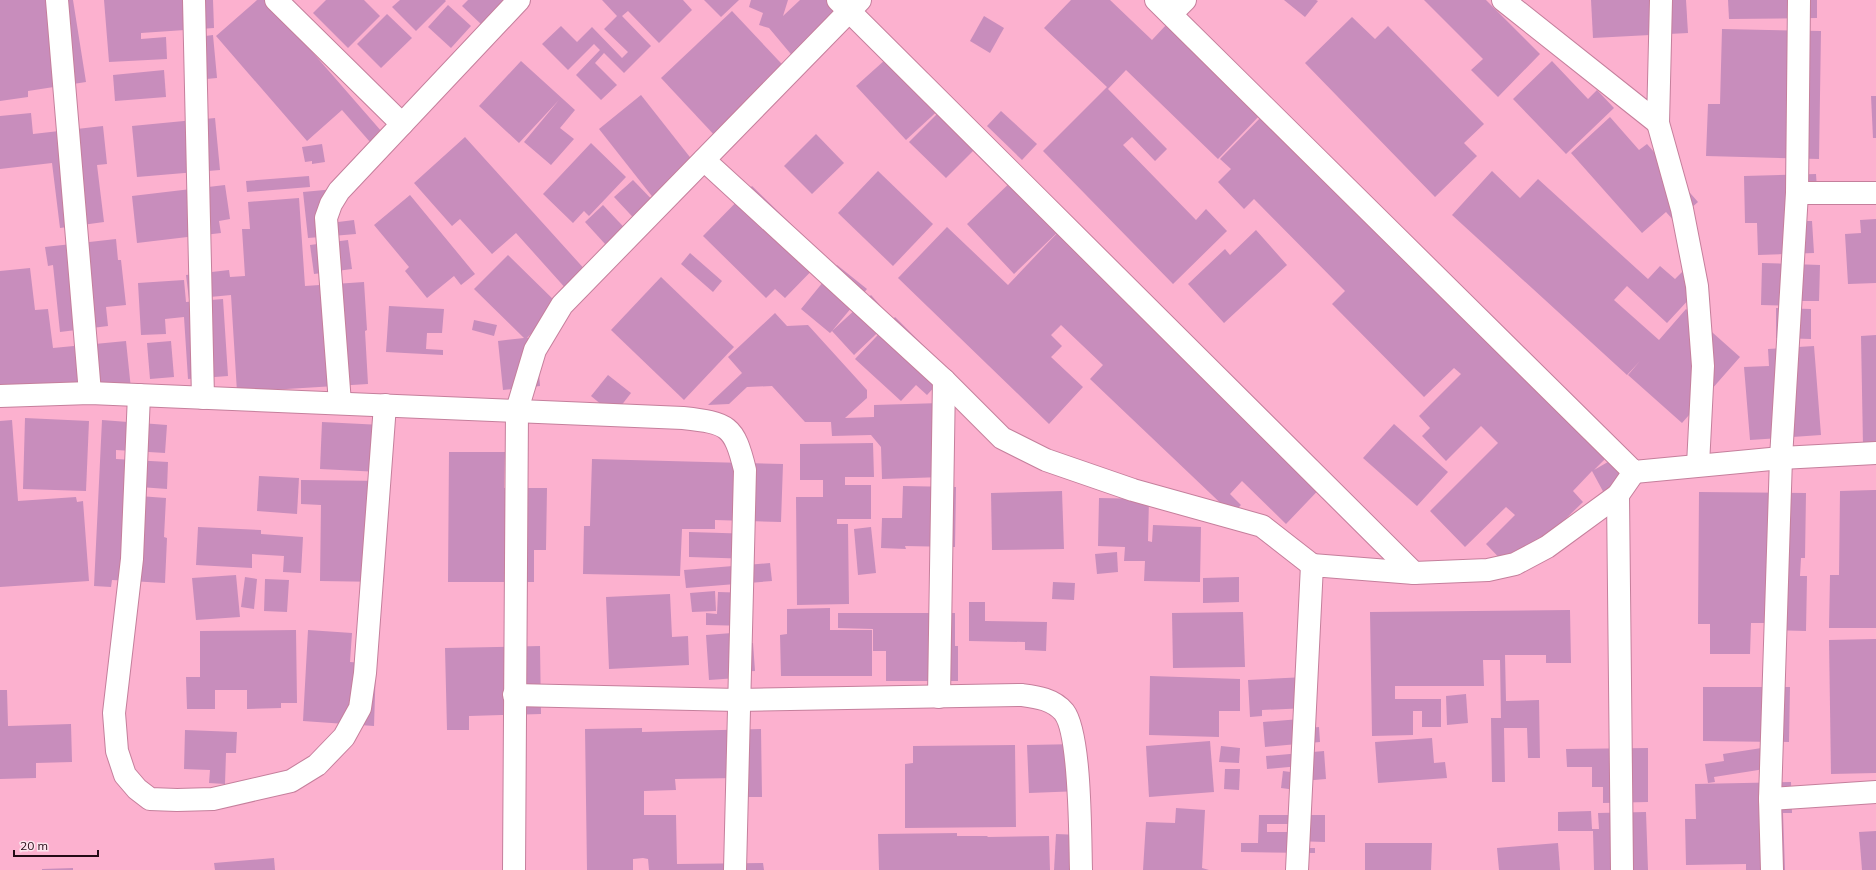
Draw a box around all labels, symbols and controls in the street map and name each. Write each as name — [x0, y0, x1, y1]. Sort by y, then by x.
scale bar — [14, 832, 98, 858]
text: 20 m — [20, 838, 48, 853]

